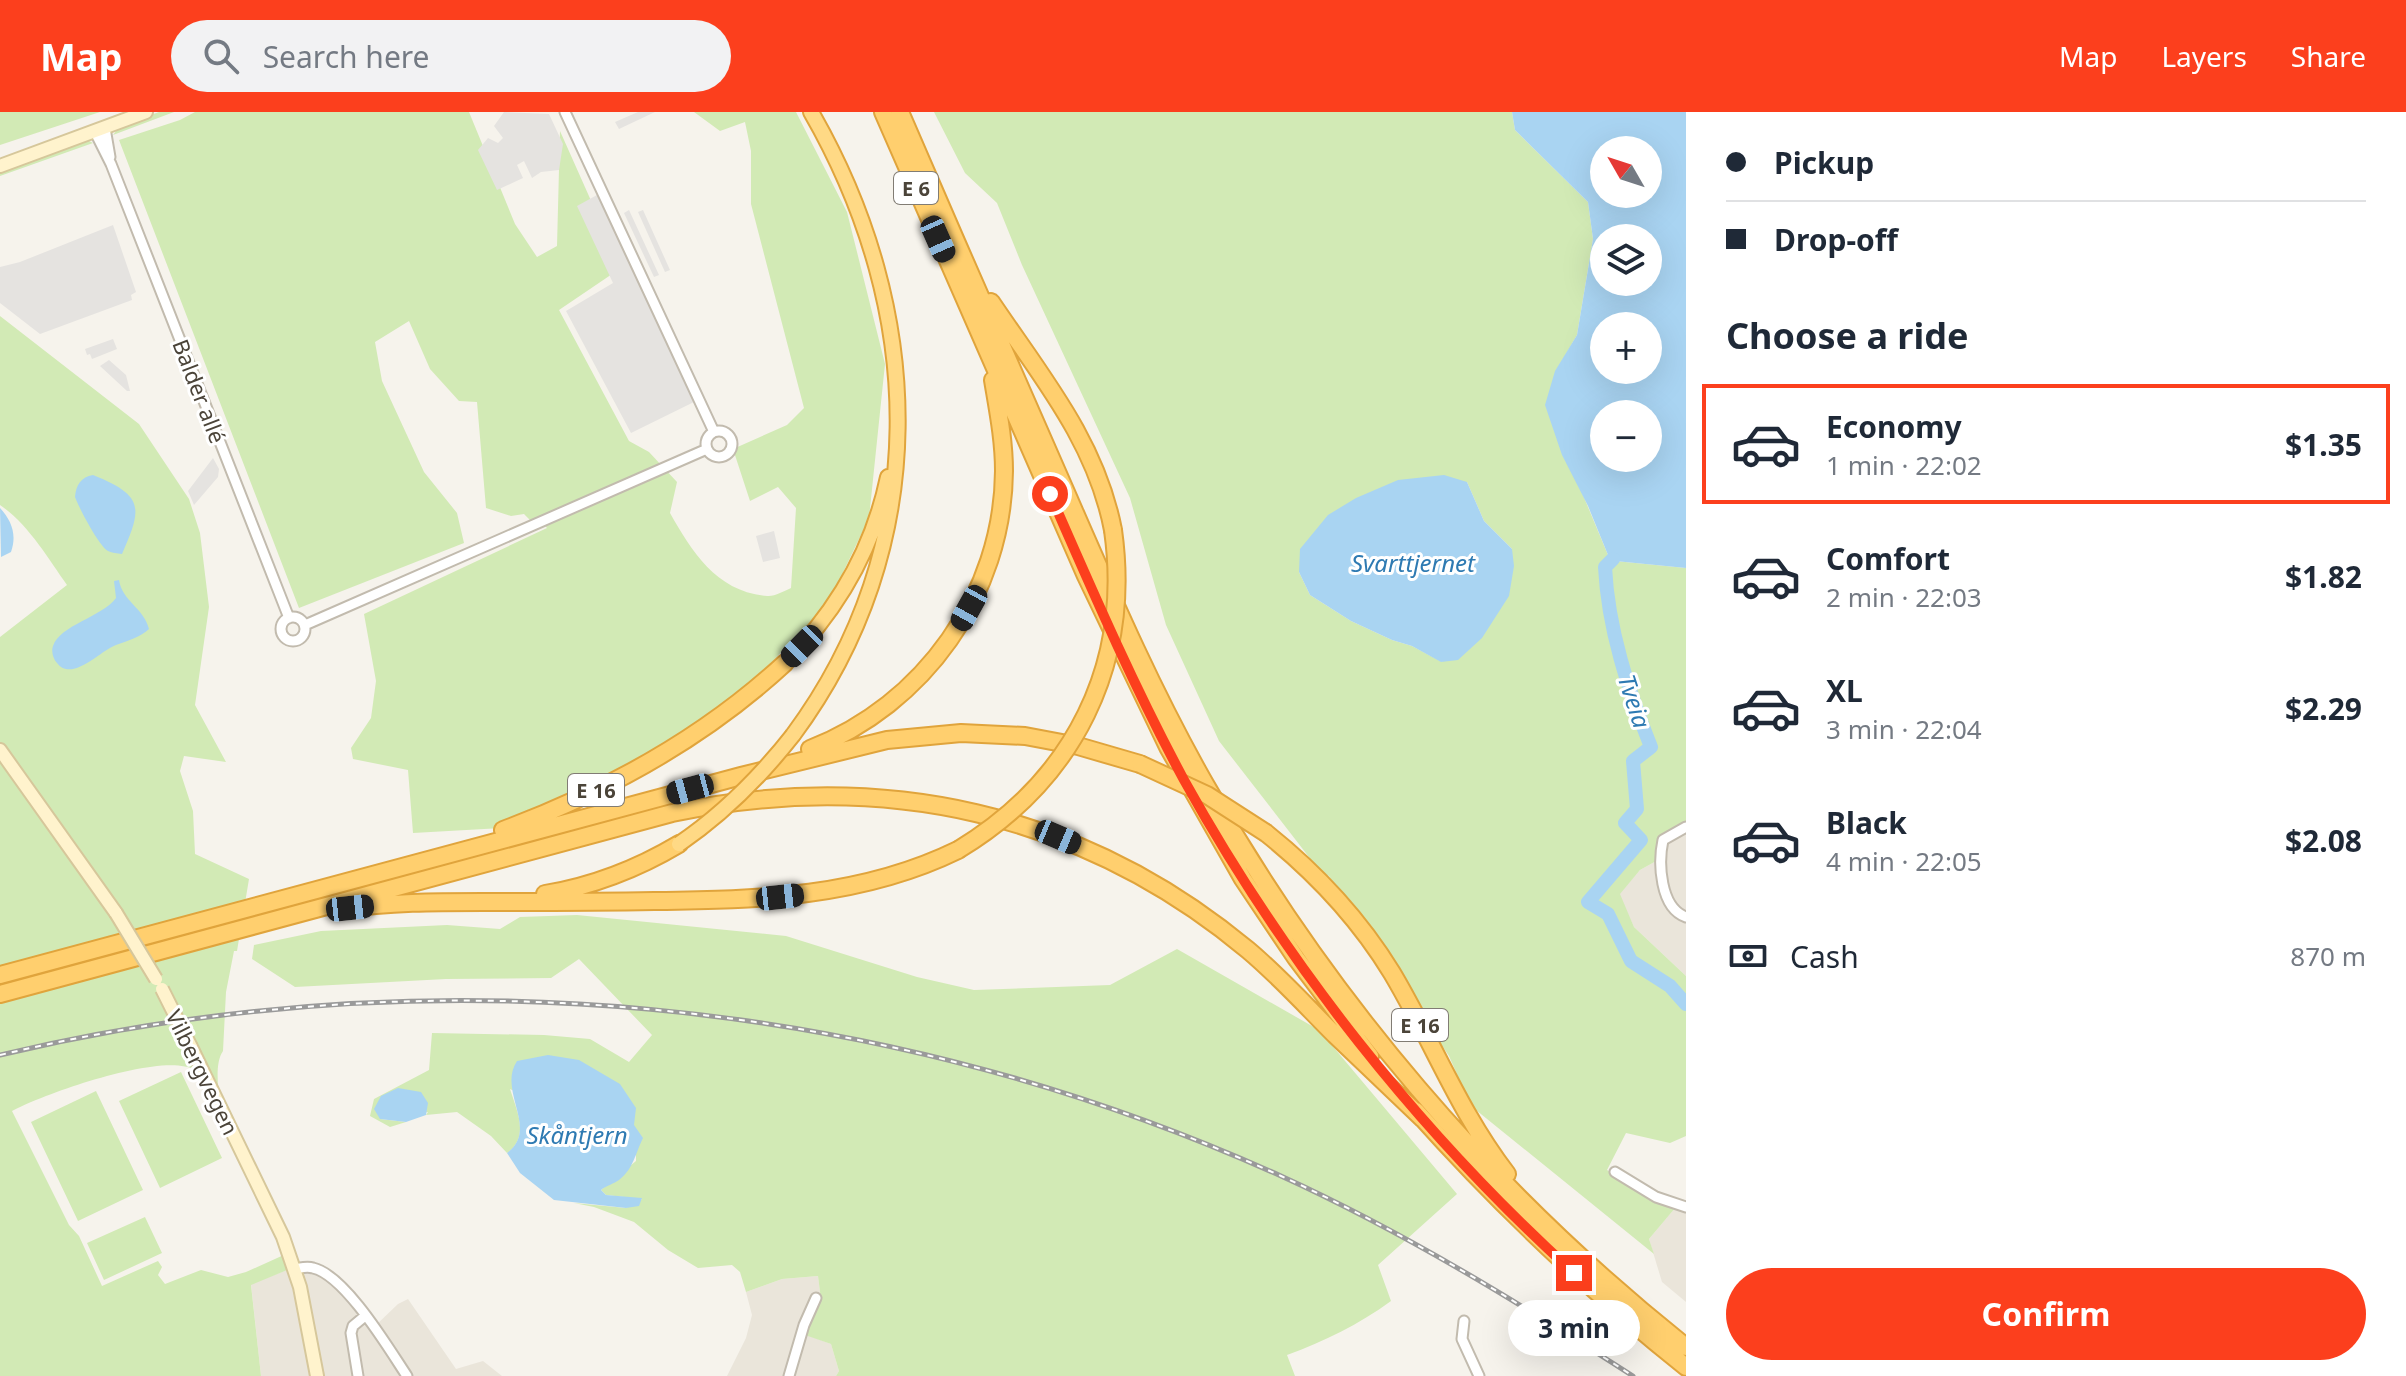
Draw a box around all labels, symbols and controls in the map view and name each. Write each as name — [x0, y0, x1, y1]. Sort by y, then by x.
search box — [171, 20, 731, 92]
text: Map — [40, 30, 123, 82]
icon: search — [199, 34, 243, 78]
text: Search here — [263, 36, 430, 77]
text: Map — [2059, 37, 2117, 75]
text: Layers — [2161, 37, 2247, 75]
text: Share — [2291, 37, 2366, 75]
north arrow — [1590, 136, 1662, 208]
map controls — [1590, 136, 1662, 472]
text: Pickup — [1774, 142, 1874, 183]
road number: E 6 — [894, 172, 938, 204]
car — [917, 212, 959, 266]
text: Drop-off — [1774, 219, 1898, 260]
button: layers — [1590, 224, 1662, 296]
text: Choose a ride — [1726, 311, 1968, 360]
button: + — [1590, 312, 1662, 384]
street label: Balder allé — [166, 335, 234, 447]
button: − — [1590, 400, 1662, 472]
text: Economy — [1826, 406, 1962, 447]
icon: car — [1730, 408, 1802, 480]
text: $1.35 — [2285, 424, 2362, 465]
text: 1 min · 22:02 — [1826, 447, 1982, 483]
route start — [1032, 476, 1068, 512]
text: Comfort — [1826, 538, 1950, 579]
icon: car — [1730, 540, 1802, 612]
water label: Svarttjernet — [1351, 546, 1476, 579]
text: $1.82 — [2285, 556, 2362, 597]
text: 2 min · 22:03 — [1826, 579, 1982, 615]
car — [947, 581, 991, 635]
car — [777, 621, 827, 671]
water label: Tveia — [1611, 670, 1659, 732]
text: XL — [1826, 670, 1863, 711]
icon: car — [1730, 672, 1802, 744]
text: $2.29 — [2285, 688, 2362, 729]
text: 3 min · 22:04 — [1826, 711, 1982, 747]
car — [664, 771, 716, 807]
road number: E 16 — [568, 774, 624, 806]
text: Black — [1826, 802, 1907, 843]
icon: car — [1730, 804, 1802, 876]
car — [1031, 817, 1085, 857]
text: $2.08 — [2285, 820, 2362, 861]
text: 4 min · 22:05 — [1826, 843, 1982, 879]
car — [755, 883, 805, 911]
car — [325, 894, 375, 922]
icon: cash — [1726, 934, 1770, 978]
text: Cash — [1790, 936, 1859, 977]
text: 870 m — [2290, 938, 2366, 974]
street label: Vilbergvegen — [160, 1004, 246, 1140]
road number: E 16 — [1392, 1009, 1448, 1041]
water label: Skåntjern — [526, 1118, 628, 1151]
route end — [1556, 1255, 1592, 1291]
button: Confirm — [1726, 1268, 2366, 1360]
callout: 3 min — [1508, 1301, 1640, 1357]
text: 3 min — [1538, 1310, 1610, 1346]

